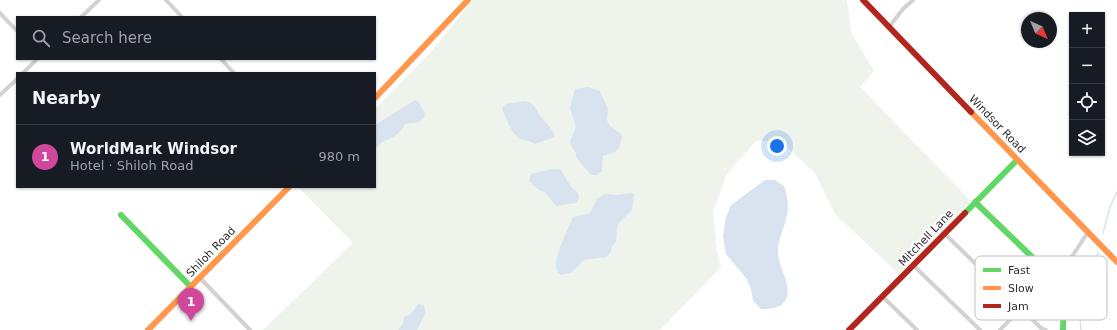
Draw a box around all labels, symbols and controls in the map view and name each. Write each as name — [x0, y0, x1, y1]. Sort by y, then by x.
north arrow — [1021, 12, 1057, 48]
map controls — [1069, 12, 1105, 156]
button: + — [1069, 12, 1105, 48]
search box — [16, 16, 376, 60]
icon: search — [30, 27, 52, 49]
text: Search here — [62, 29, 152, 47]
button: − — [1069, 48, 1105, 84]
button: locate — [1069, 84, 1105, 120]
text: Nearby — [32, 88, 101, 108]
street label: Windsor Road — [966, 92, 1028, 156]
button: layers — [1069, 120, 1105, 156]
your location — [767, 136, 787, 156]
text: WorldMark Windsor — [70, 140, 237, 158]
text: 1 — [40, 149, 50, 164]
text: 980 m — [318, 149, 360, 164]
text: Hotel · Shiloh Road — [70, 158, 194, 173]
street label: Mitchell Lane — [896, 207, 956, 269]
street label: Shiloh Road — [184, 224, 238, 280]
legend — [975, 256, 1107, 320]
text: Fast — [1008, 264, 1031, 277]
text: Slow — [1008, 282, 1034, 295]
pin: 1 — [178, 288, 204, 321]
text: Jam — [1007, 300, 1029, 313]

